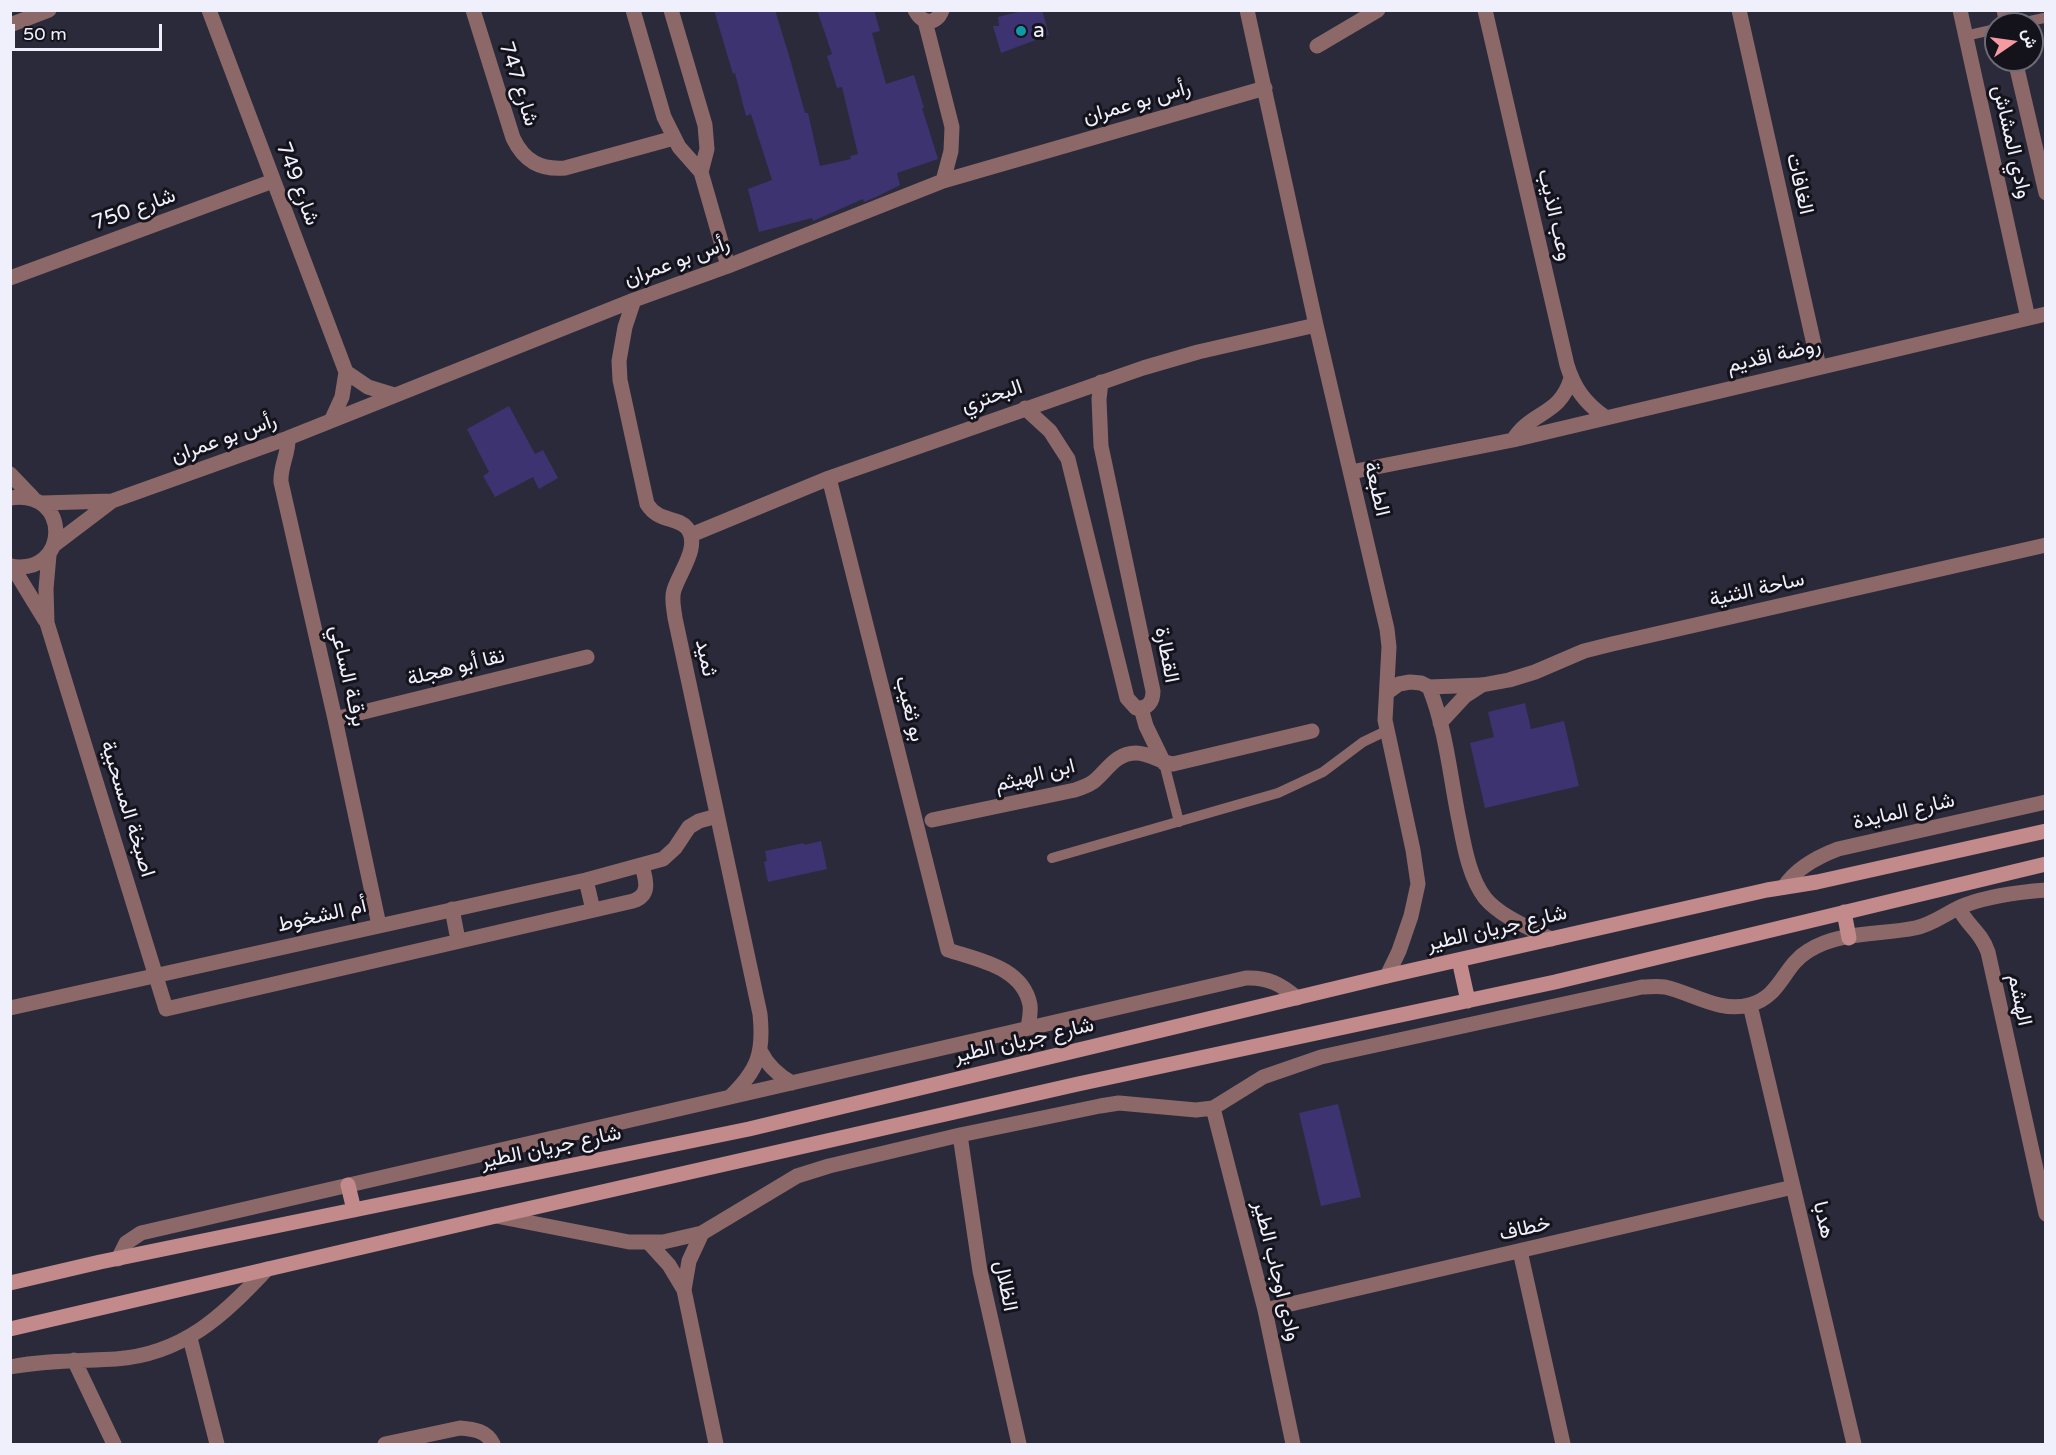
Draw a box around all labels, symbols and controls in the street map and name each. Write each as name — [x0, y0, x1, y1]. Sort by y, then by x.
scale bar — [15, 12, 165, 50]
north arrow — [1984, 12, 2044, 72]
place label: a — [1033, 18, 1045, 44]
text: 50 m — [23, 23, 67, 45]
marker: a — [1014, 24, 1028, 38]
text: ش — [2018, 27, 2041, 50]
street label: شارع 747 — [493, 39, 543, 129]
street label: رأس بو عمران — [1080, 76, 1194, 130]
street label: وادي المشاش — [1986, 83, 2036, 201]
street label: شارع 749 — [270, 139, 324, 229]
street label: الغافات — [1780, 151, 1818, 217]
street label: وعب الذيب — [1531, 167, 1577, 263]
street label: شارع 750 — [89, 183, 179, 237]
street label: رأس بو عمران — [621, 231, 733, 293]
street label: روضة اقديم — [1725, 333, 1823, 379]
street label: البحتري — [958, 375, 1026, 419]
street label: رأس بو عمران — [168, 408, 280, 470]
street label: الطبعة — [1358, 459, 1394, 519]
street label: ساحة الثنية — [1707, 567, 1807, 613]
street label: برقـة الساعي — [323, 623, 371, 729]
street label: القطارة — [1148, 625, 1184, 685]
street label: ثميد — [689, 637, 721, 679]
street label: نقا أبو هجلة — [405, 644, 507, 692]
street label: بو ثغيب — [889, 674, 929, 744]
street label: اصبخة المسحبية — [94, 738, 160, 880]
street label: ابن الهيثم — [992, 754, 1078, 798]
street label: شارع المايدة — [1851, 788, 1957, 836]
street label: أم الشخوط — [275, 894, 369, 938]
street label: شارع جريان الطير — [1424, 901, 1570, 957]
street label: الهشم — [2001, 972, 2037, 1028]
street label: شارع جريان الطير — [951, 1013, 1097, 1069]
street label: شارع جريان الطير — [478, 1121, 624, 1175]
street label: وادى اوجاب الطير — [1246, 1198, 1306, 1344]
street label: هدبا — [1807, 1199, 1839, 1241]
street label: خطاف — [1497, 1211, 1553, 1247]
street label: الظلال — [988, 1258, 1022, 1314]

